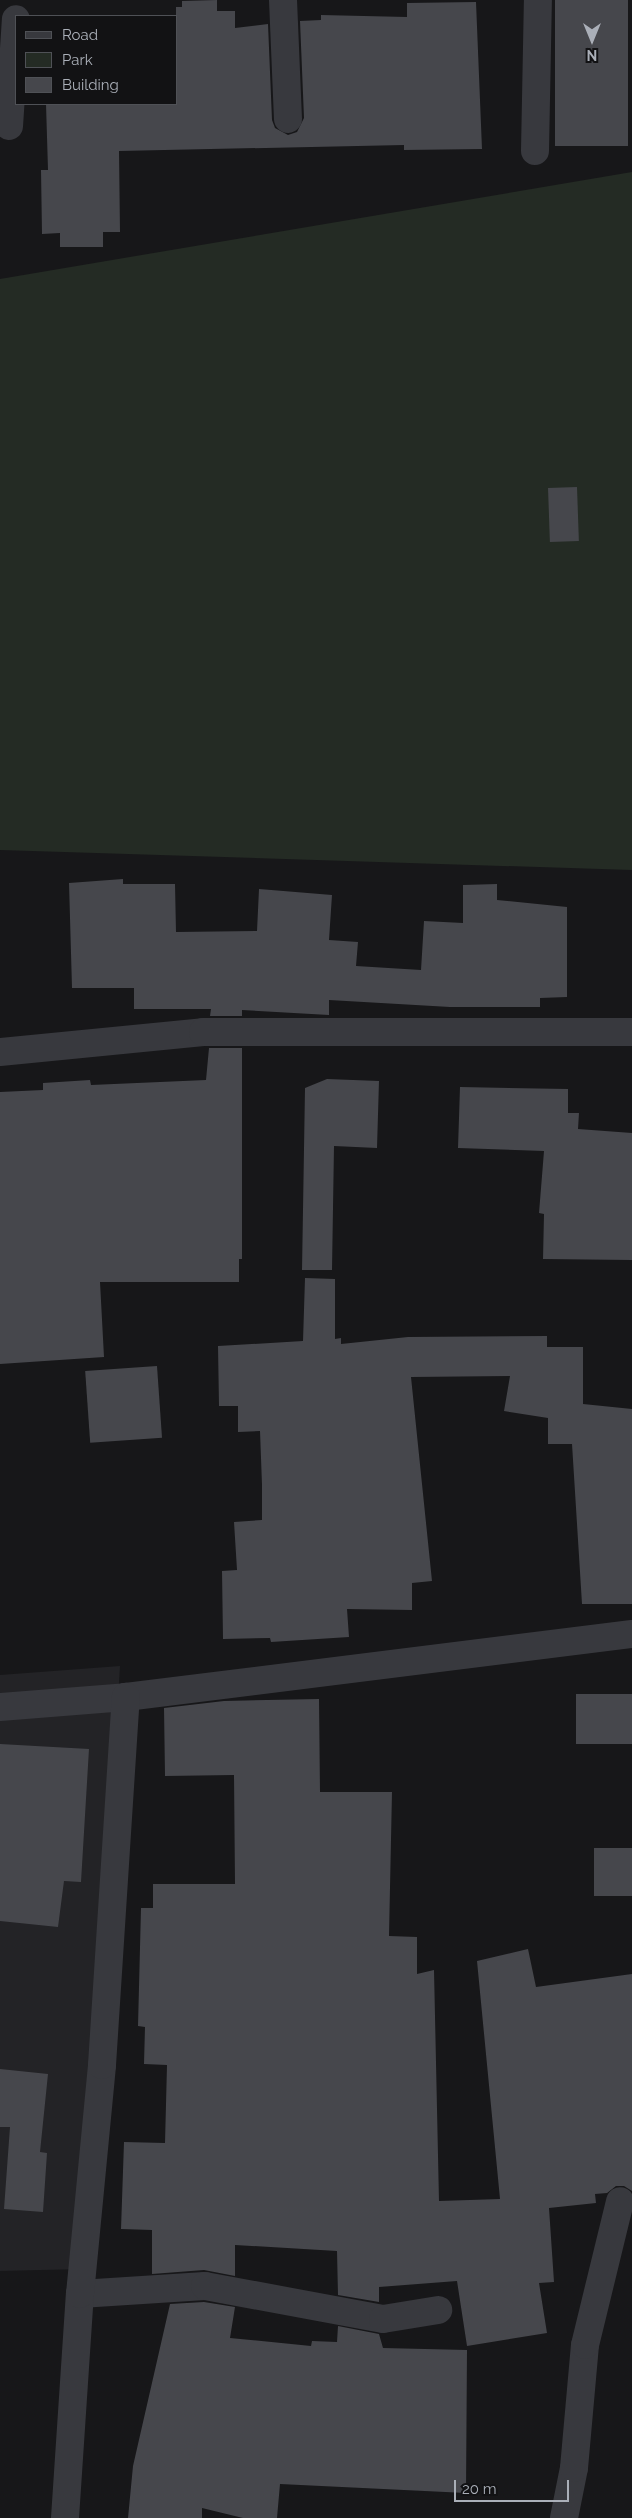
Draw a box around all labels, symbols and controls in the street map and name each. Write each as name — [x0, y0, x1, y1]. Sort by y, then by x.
legend — [15, 15, 178, 105]
north arrow — [567, 15, 617, 65]
text: Road — [62, 26, 98, 44]
text: N — [587, 47, 597, 63]
text: Park — [62, 51, 93, 69]
text: Building — [62, 76, 119, 94]
scale bar — [457, 2470, 572, 2502]
text: 20 m — [462, 2480, 497, 2498]

